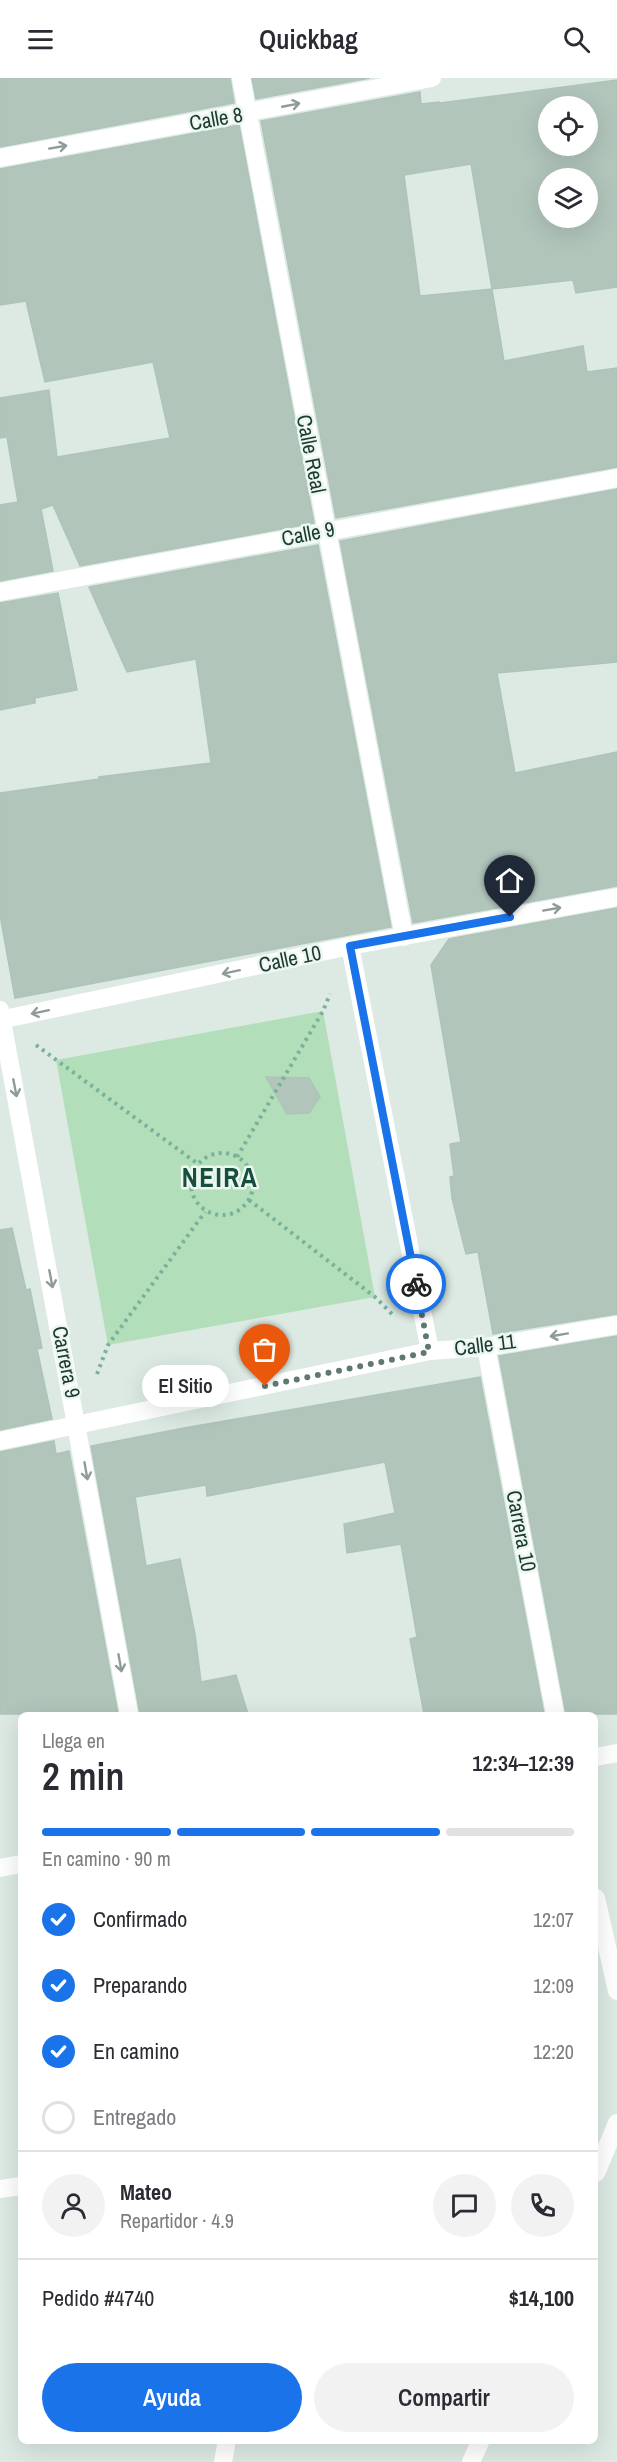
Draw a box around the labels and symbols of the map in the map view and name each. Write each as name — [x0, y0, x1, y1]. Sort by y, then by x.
one-way arrow — [281, 99, 300, 110]
street label: Calle 8 — [187, 100, 245, 137]
one-way arrow — [47, 142, 67, 153]
street label: Calle Real — [290, 412, 333, 496]
street label: Calle 9 — [279, 514, 337, 553]
pin — [484, 855, 535, 917]
one-way arrow — [542, 904, 561, 915]
street label: Calle 10 — [256, 938, 324, 979]
one-way arrow — [222, 966, 241, 978]
one-way arrow — [31, 1007, 51, 1018]
one-way arrow — [10, 1077, 21, 1097]
district label: NEIRA — [182, 1159, 258, 1195]
courier — [386, 1254, 446, 1314]
one-way arrow — [45, 1269, 56, 1289]
street label: Carrera 9 — [45, 1323, 88, 1400]
pin — [239, 1324, 290, 1386]
street label: Calle 11 — [452, 1326, 518, 1363]
one-way arrow — [550, 1329, 570, 1340]
callout: El Sitio — [142, 1365, 229, 1407]
one-way arrow — [81, 1461, 92, 1480]
street label: Carrera 10 — [499, 1488, 544, 1574]
one-way arrow — [115, 1653, 126, 1672]

